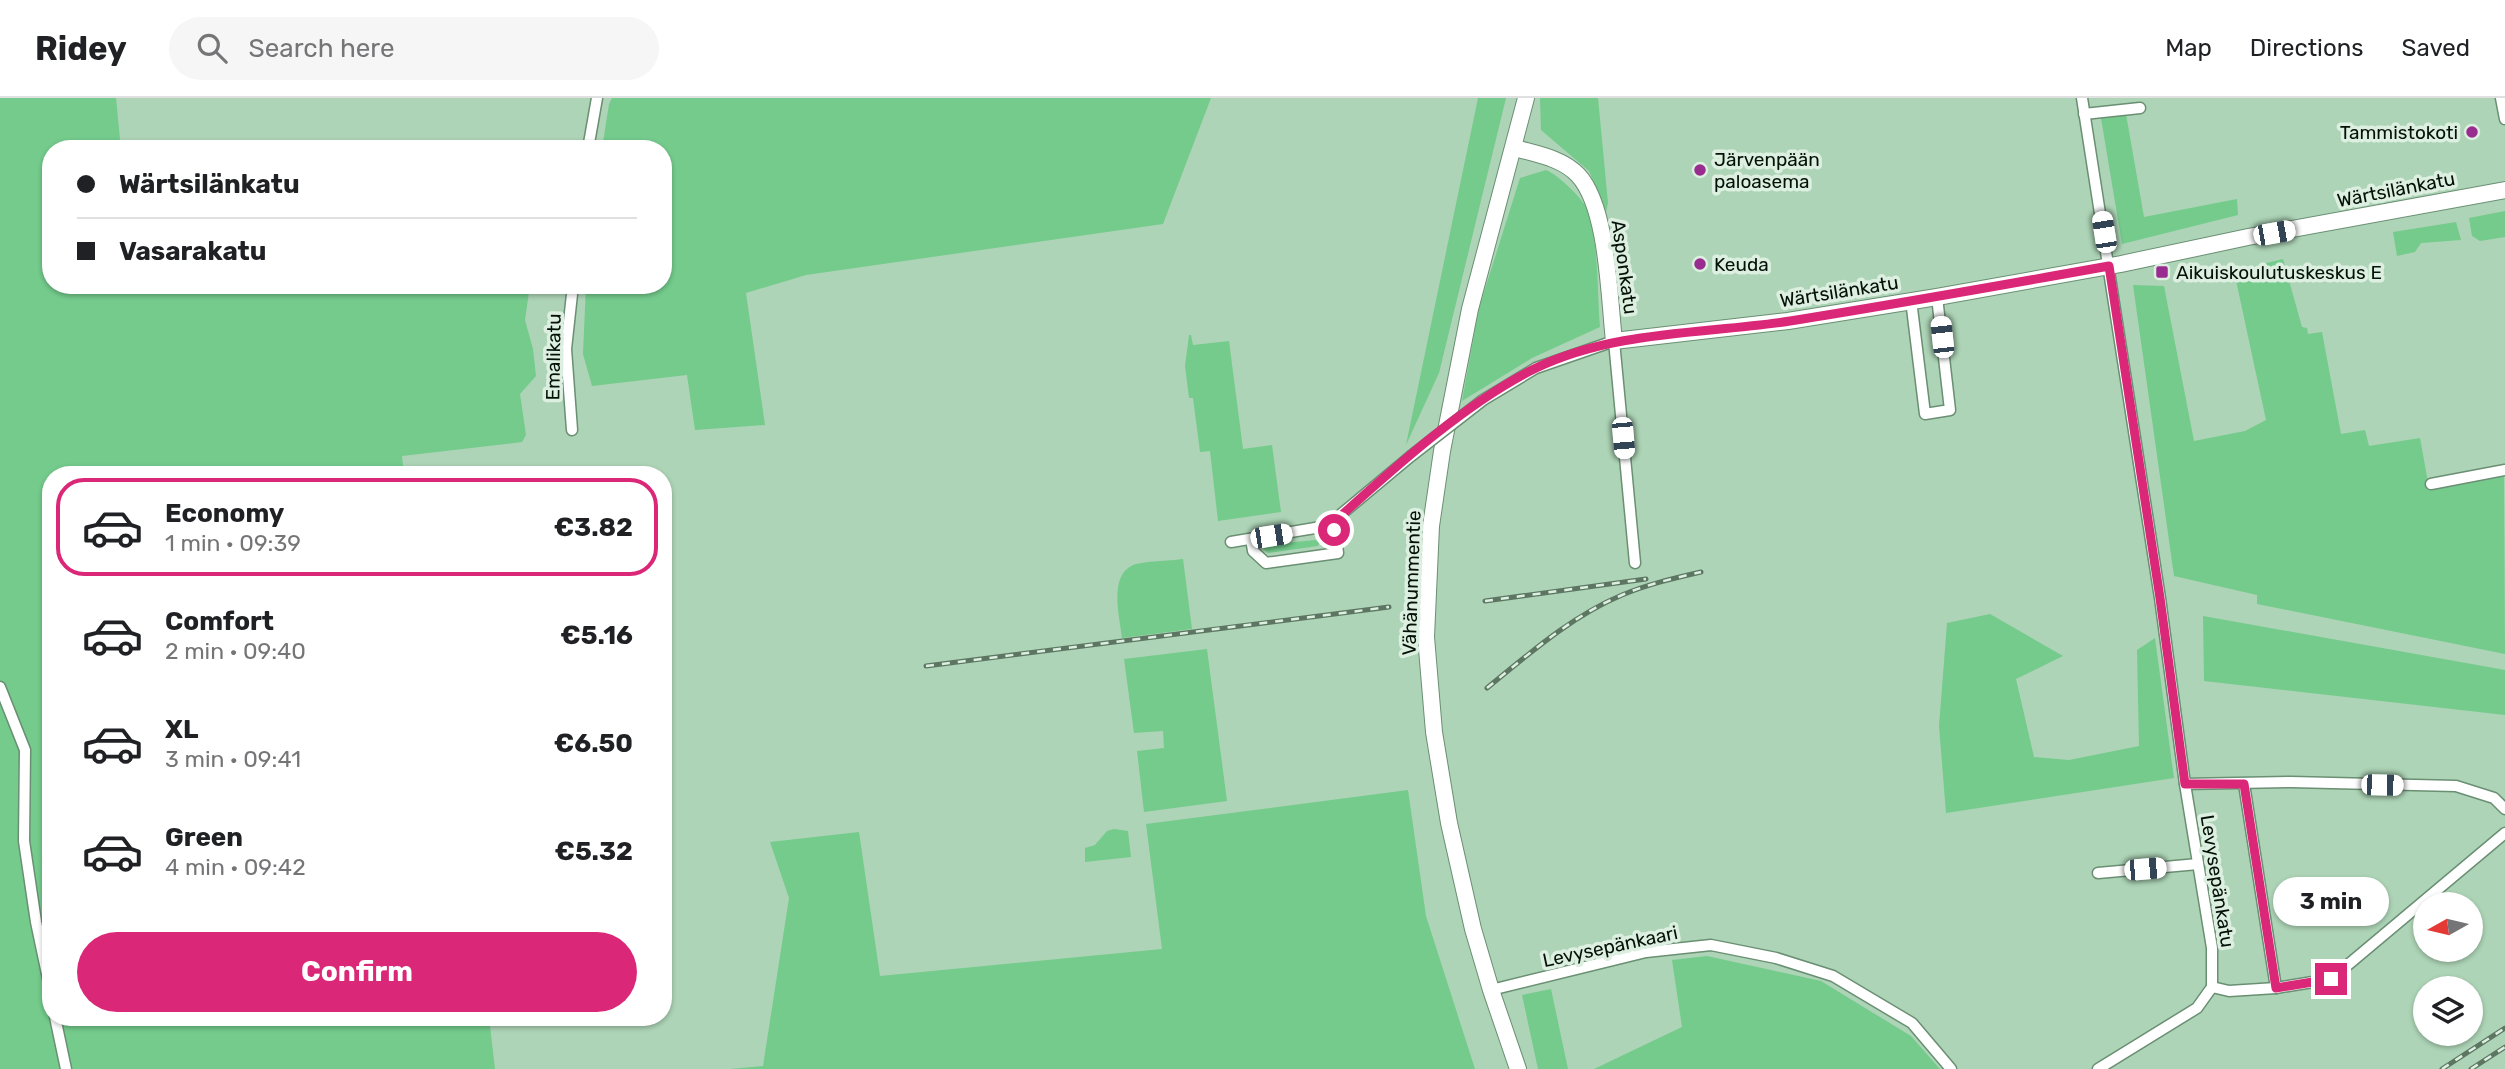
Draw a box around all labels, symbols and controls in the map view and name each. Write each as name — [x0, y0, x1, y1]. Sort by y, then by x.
search box — [169, 17, 659, 80]
text: Ridey — [35, 29, 127, 68]
icon: search — [193, 29, 231, 67]
text: Search here — [249, 33, 394, 64]
text: Map — [2165, 34, 2212, 62]
text: Directions — [2250, 34, 2363, 62]
text: Saved — [2401, 34, 2470, 62]
place label: Tammistokoti — [2340, 121, 2458, 144]
marker: Tammistokoti — [2464, 124, 2480, 140]
place label: Järvenpään paloasema — [1714, 148, 1820, 193]
marker: Järvenpään paloasema — [1692, 162, 1708, 178]
street label: Wärtsilänkatu — [2335, 167, 2457, 212]
text: Wärtsilänkatu — [119, 169, 300, 200]
car — [2091, 210, 2118, 254]
street label: Asponkatu — [1607, 218, 1643, 316]
car — [2252, 219, 2297, 247]
text: Vasarakatu — [119, 236, 266, 267]
place label: Keuda — [1714, 253, 1769, 276]
marker: Keuda — [1692, 256, 1708, 272]
place label: Aikuiskoulutuskeskus E — [2176, 261, 2382, 284]
marker: Aikuiskoulutuskeskus E — [2154, 264, 2170, 280]
street label: Wärtsilänkatu — [1778, 271, 1900, 312]
street label: Emalikatu — [541, 313, 566, 401]
car — [1930, 315, 1955, 359]
car — [1611, 416, 1636, 460]
icon: car — [81, 496, 144, 559]
text: Economy — [165, 498, 284, 529]
street label: Vähänummentie — [1397, 510, 1426, 656]
text: €3.82 — [554, 512, 633, 543]
route start — [1318, 514, 1350, 546]
car — [1249, 522, 1294, 550]
text: 1 min · 09:39 — [165, 529, 301, 557]
icon: car — [81, 604, 144, 667]
text: Comfort — [165, 606, 274, 637]
text: €5.16 — [560, 620, 633, 651]
text: 2 min · 09:40 — [165, 637, 306, 665]
icon: car — [81, 712, 144, 775]
text: XL — [165, 714, 198, 745]
text: €6.50 — [554, 728, 633, 759]
text: 3 min · 09:41 — [165, 745, 301, 773]
car — [2361, 774, 2404, 796]
street label: Levysepänkatu — [2196, 813, 2239, 949]
icon: car — [81, 820, 144, 883]
text: Green — [165, 822, 243, 853]
text: €5.32 — [554, 836, 633, 867]
text: 4 min · 09:42 — [165, 853, 306, 881]
car — [2124, 857, 2167, 881]
callout: 3 min — [2273, 878, 2389, 926]
text: 3 min — [2300, 887, 2362, 915]
north arrow — [2413, 892, 2483, 962]
map controls — [2413, 892, 2483, 1046]
street label: Levysepänkaari — [1540, 921, 1680, 972]
button: Confirm — [77, 932, 637, 1012]
route end — [2315, 963, 2347, 995]
button: layers — [2413, 976, 2483, 1046]

